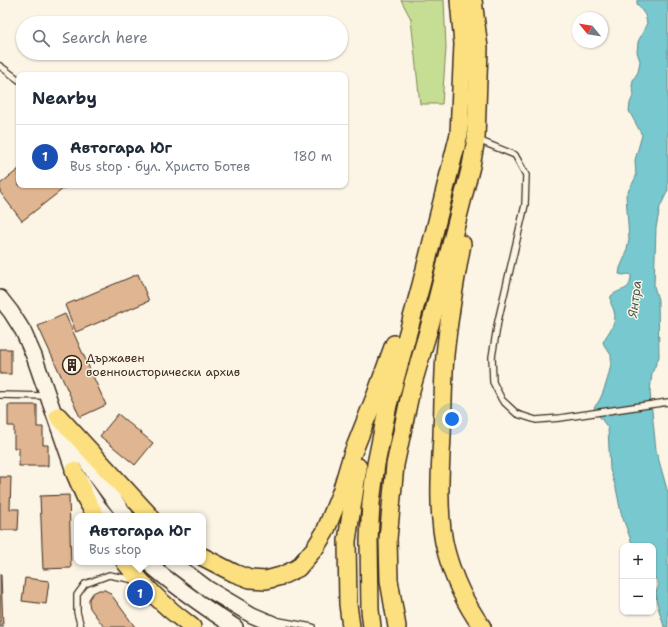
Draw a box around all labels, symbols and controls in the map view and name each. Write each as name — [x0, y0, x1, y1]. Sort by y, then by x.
north arrow — [572, 12, 608, 48]
search box — [16, 16, 348, 60]
icon: search — [30, 27, 52, 49]
text: Search here — [62, 28, 148, 48]
text: Nearby — [32, 87, 97, 109]
text: Автогара Юг — [70, 138, 172, 158]
text: 1 — [42, 148, 48, 165]
text: 180 m — [293, 148, 332, 165]
text: Bus stop · бул. Христо Ботев — [70, 158, 250, 175]
water label: Янтра — [624, 279, 645, 320]
place label: Държавен военноисторически архив — [86, 350, 240, 380]
building icon: Държавен военноисторически архив — [61, 354, 83, 376]
your location — [442, 409, 462, 429]
popup — [74, 513, 206, 565]
text: Автогара Юг — [89, 521, 191, 541]
text: Bus stop — [89, 541, 141, 558]
map controls — [620, 543, 656, 615]
button: + — [620, 543, 656, 579]
pin: 1 — [127, 578, 153, 608]
button: − — [620, 579, 656, 615]

